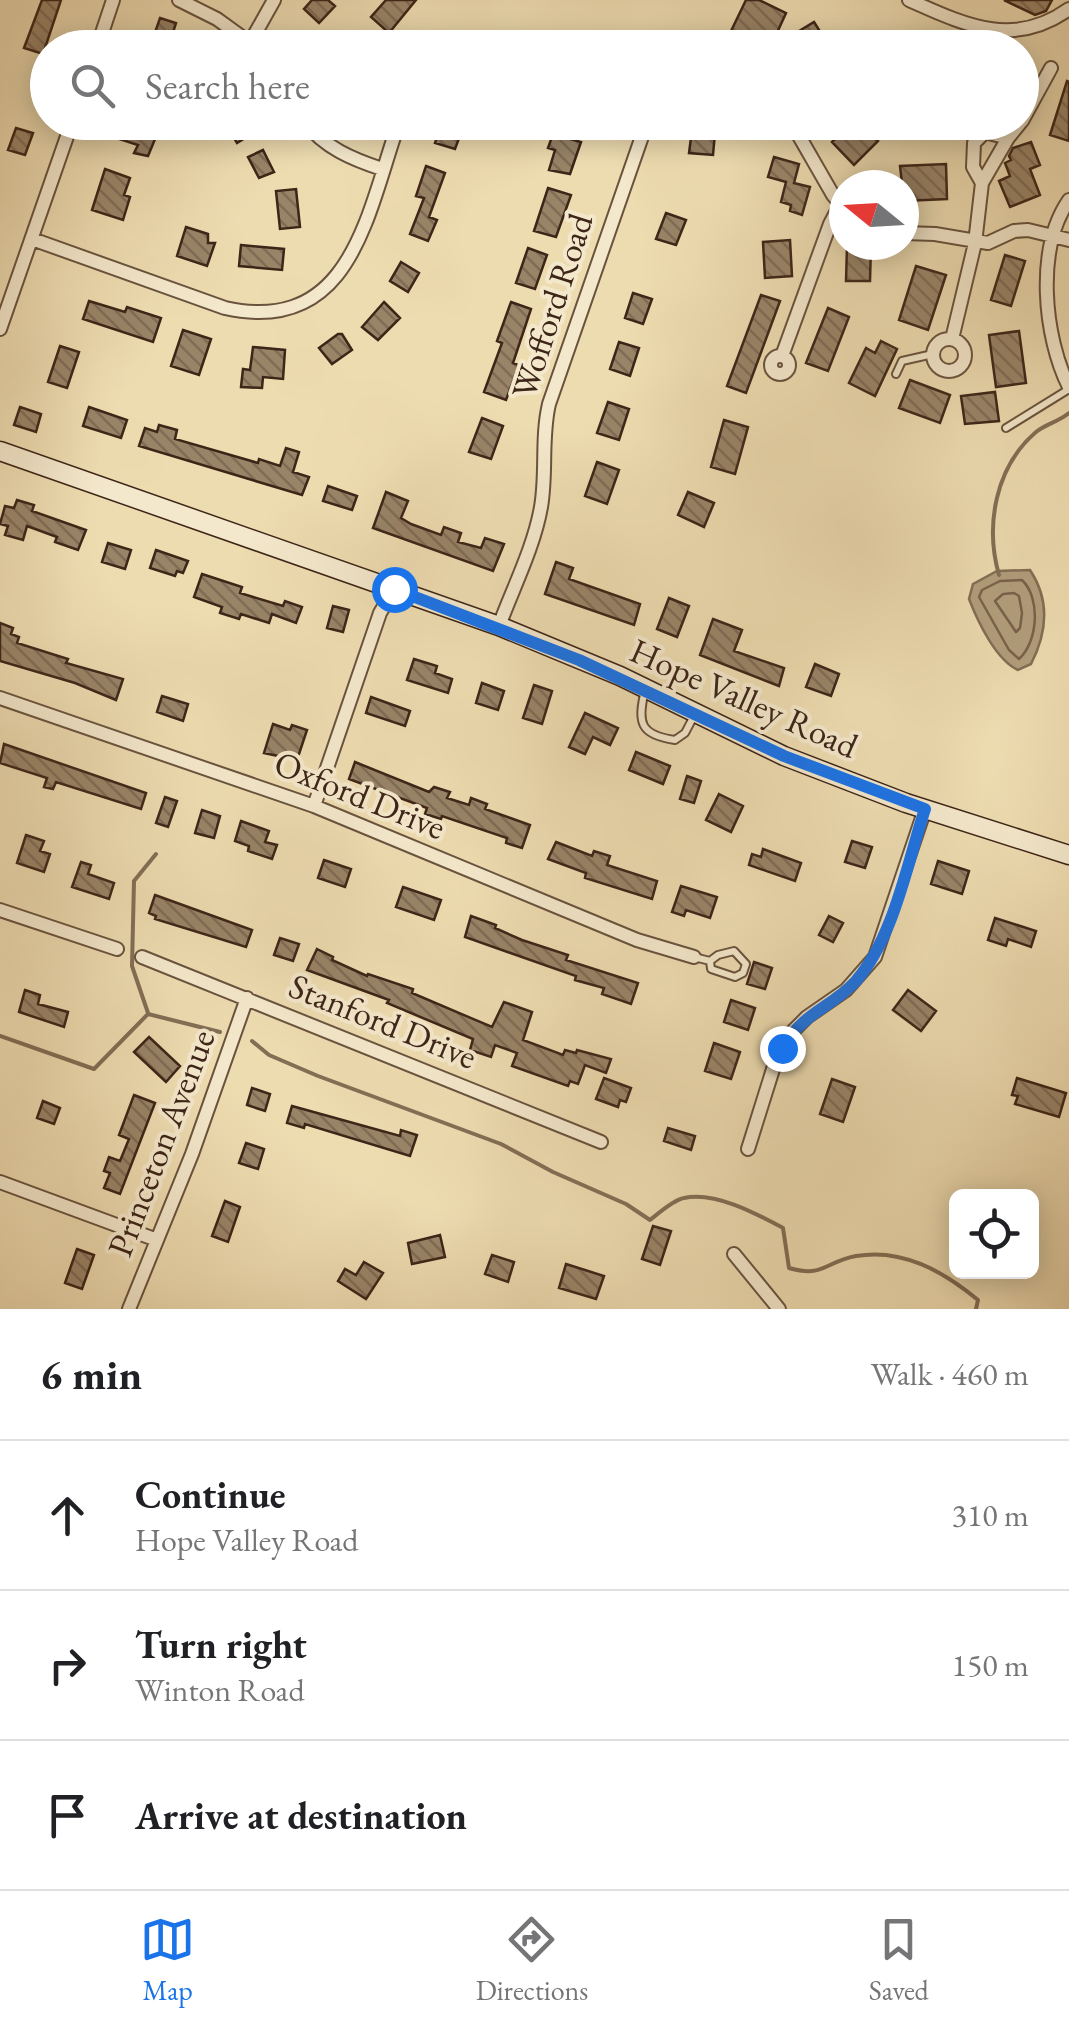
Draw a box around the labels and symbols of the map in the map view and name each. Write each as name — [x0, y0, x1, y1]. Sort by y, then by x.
north arrow — [829, 170, 919, 260]
street label: Wofford Road — [500, 207, 603, 404]
route start — [372, 567, 418, 613]
street label: Hope Valley Road — [623, 627, 865, 768]
street label: Oxford Drive — [268, 740, 452, 849]
street label: Stanford Drive — [283, 963, 484, 1079]
street label: Princeton Avenue — [97, 1023, 224, 1263]
route end — [760, 1026, 806, 1072]

